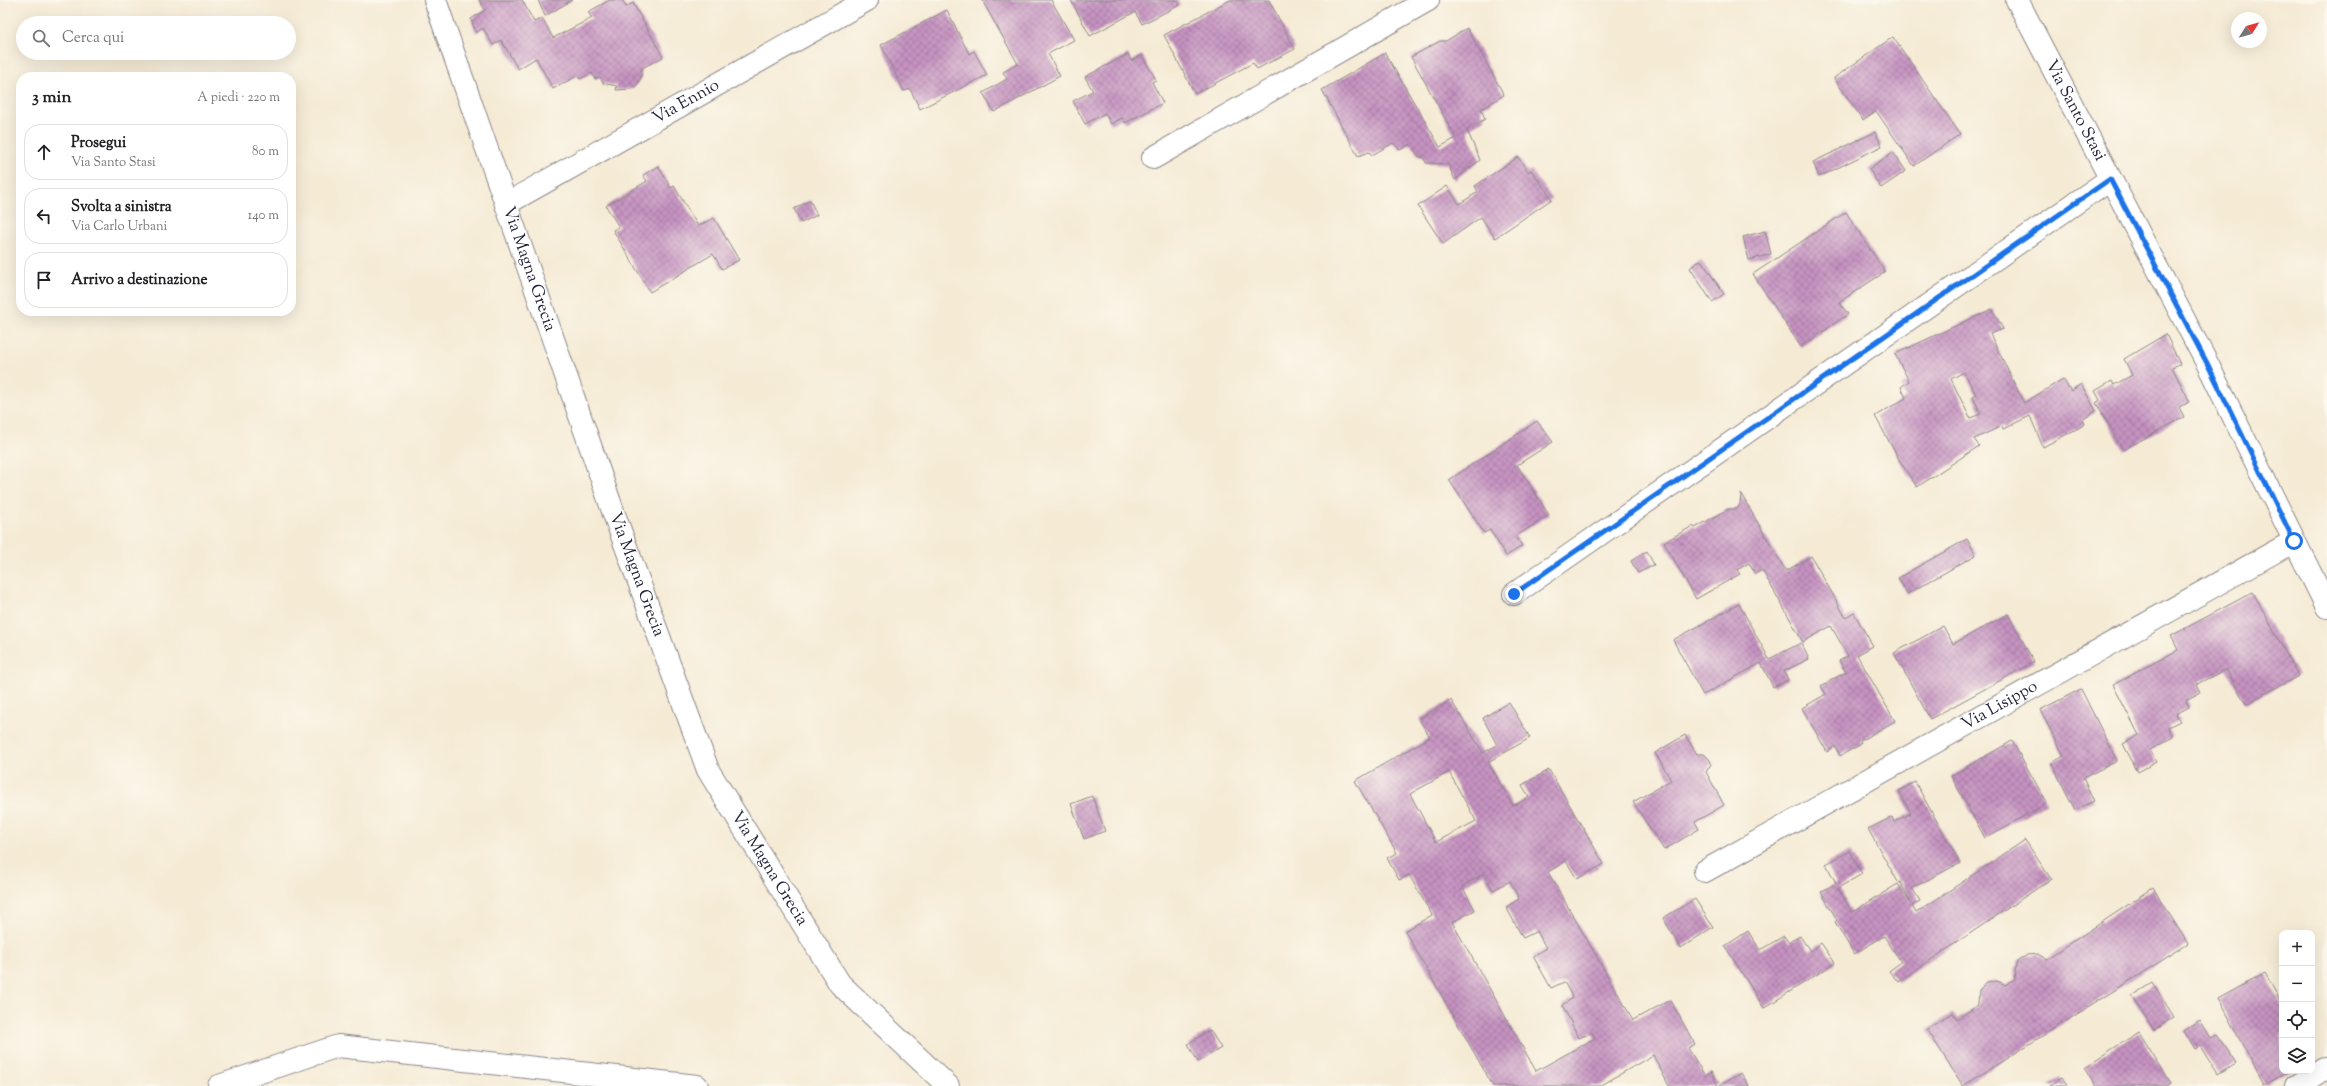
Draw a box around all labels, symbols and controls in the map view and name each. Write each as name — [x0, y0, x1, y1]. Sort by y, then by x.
north arrow — [2231, 12, 2267, 48]
search box — [16, 16, 296, 60]
icon: search — [30, 27, 52, 49]
text: Cerca qui — [62, 28, 124, 49]
street label: Via Santo Stasi — [2039, 56, 2111, 166]
street label: Via Ennio — [648, 74, 724, 131]
text: 3 min — [32, 86, 71, 110]
text: A piedi · 220 m — [197, 89, 280, 107]
text: Prosegui — [71, 133, 126, 154]
icon: ahead — [33, 141, 55, 163]
text: 80 m — [252, 143, 279, 161]
text: Via Santo Stasi — [71, 154, 156, 172]
text: Svolta a sinistra — [71, 197, 172, 218]
street label: Via Magna Grecia — [496, 204, 562, 335]
icon: left — [33, 205, 55, 227]
text: 140 m — [248, 207, 279, 225]
text: Via Carlo Urbani — [71, 218, 167, 236]
icon: arrive — [33, 269, 55, 291]
text: Arrivo a destinazione — [71, 270, 207, 291]
street label: Via Magna Grecia — [603, 509, 670, 640]
route start — [2285, 532, 2303, 550]
route end — [1505, 585, 1523, 603]
street label: Via Lisippo — [1958, 675, 2042, 737]
street label: Via Magna Grecia — [724, 807, 813, 931]
map controls — [2279, 930, 2315, 1074]
button: + — [2279, 930, 2315, 966]
button: − — [2279, 966, 2315, 1002]
button: locate — [2279, 1002, 2315, 1038]
button: layers — [2279, 1038, 2315, 1074]

